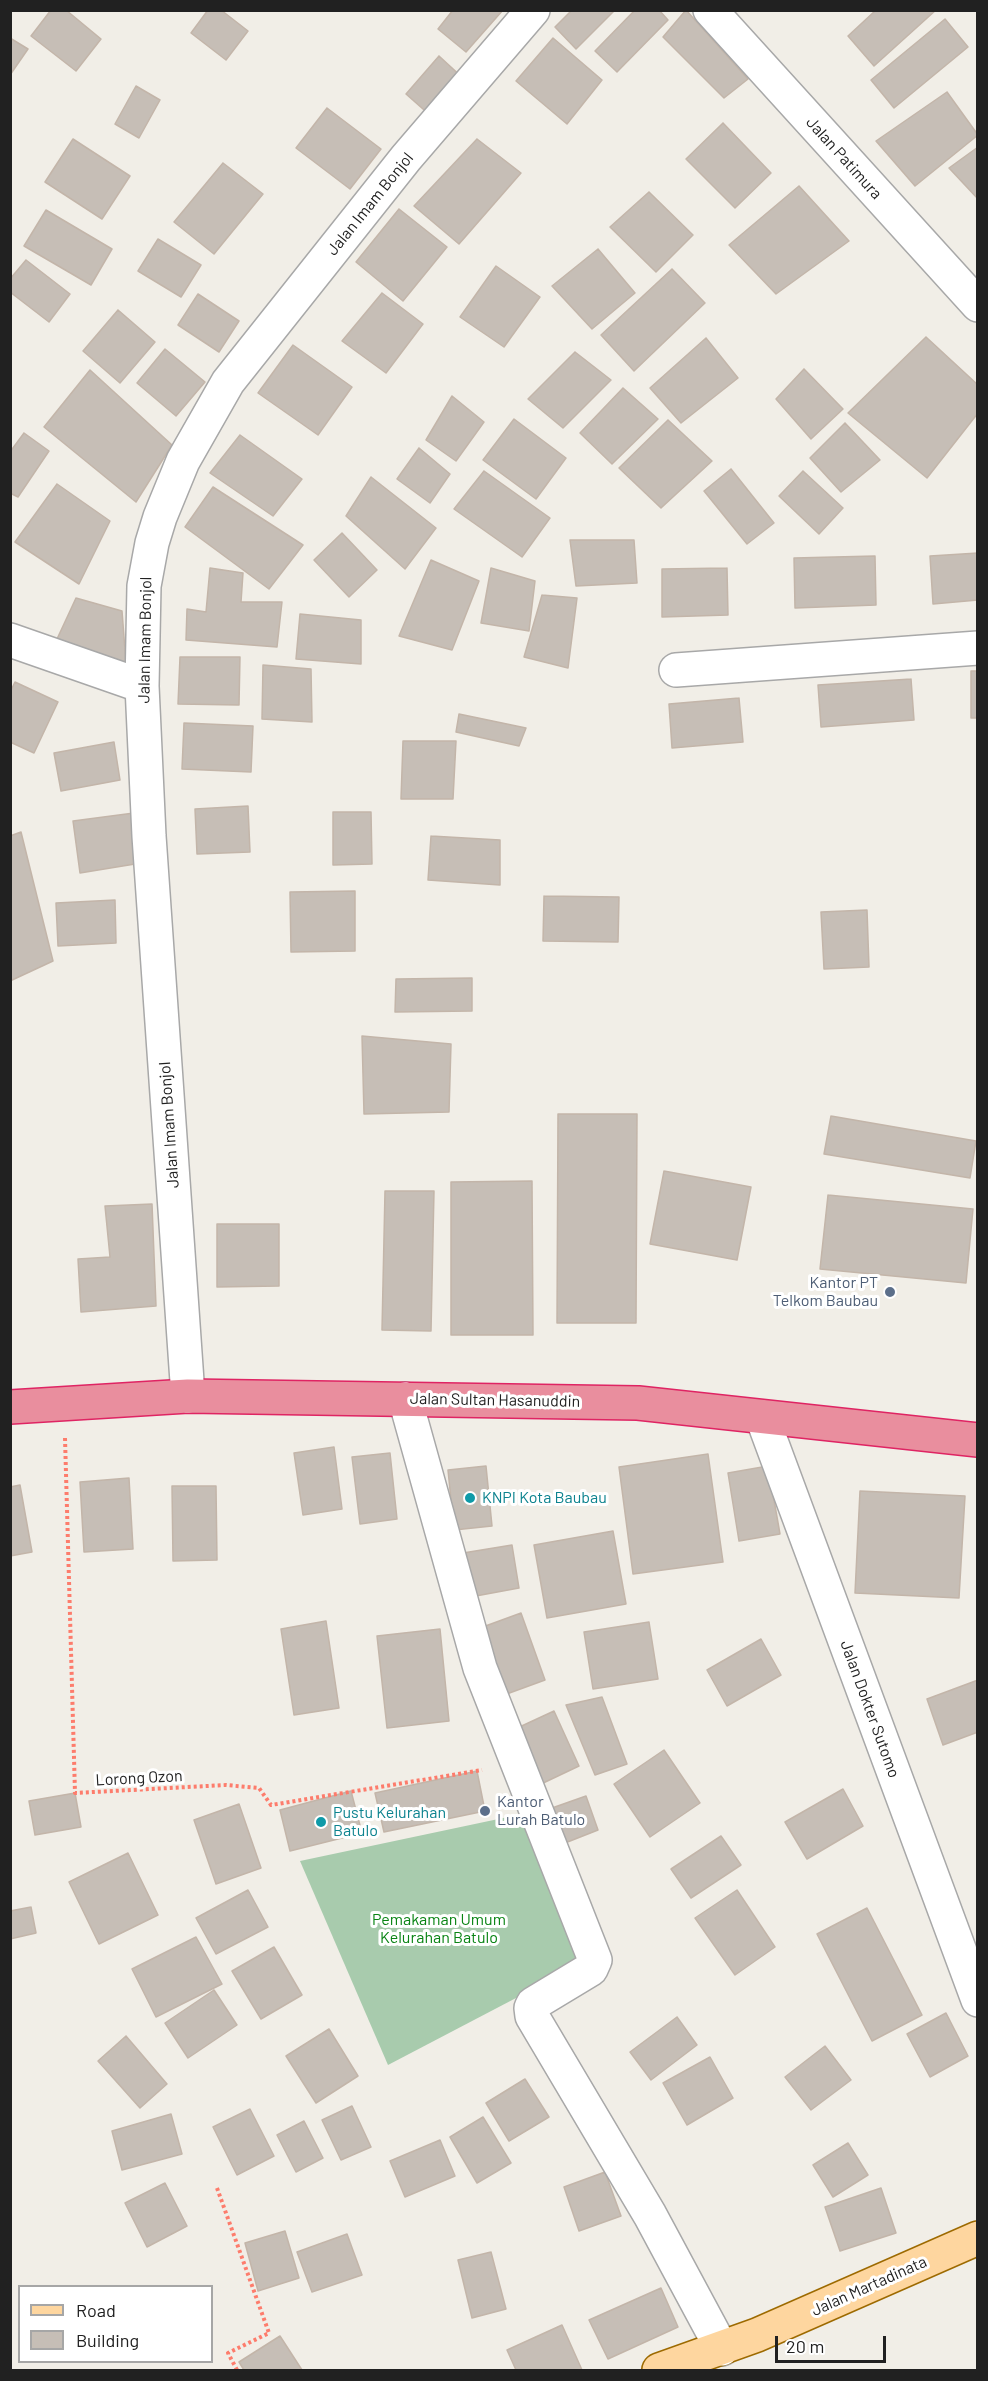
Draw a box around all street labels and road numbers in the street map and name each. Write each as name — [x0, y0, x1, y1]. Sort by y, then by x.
street label: Jalan Patimura — [802, 113, 886, 203]
street label: Jalan Imam Bonjol — [323, 149, 417, 259]
street label: Jalan Imam Bonjol — [134, 576, 156, 704]
street label: Jalan Imam Bonjol — [155, 1061, 183, 1189]
street label: Jalan Sultan Hasanuddin — [410, 1389, 580, 1411]
street label: Jalan Dokter Sutomo — [836, 1638, 904, 1780]
street label: Lorong Ozon — [95, 1766, 183, 1790]
street label: Jalan Martadinata — [808, 2252, 930, 2320]

